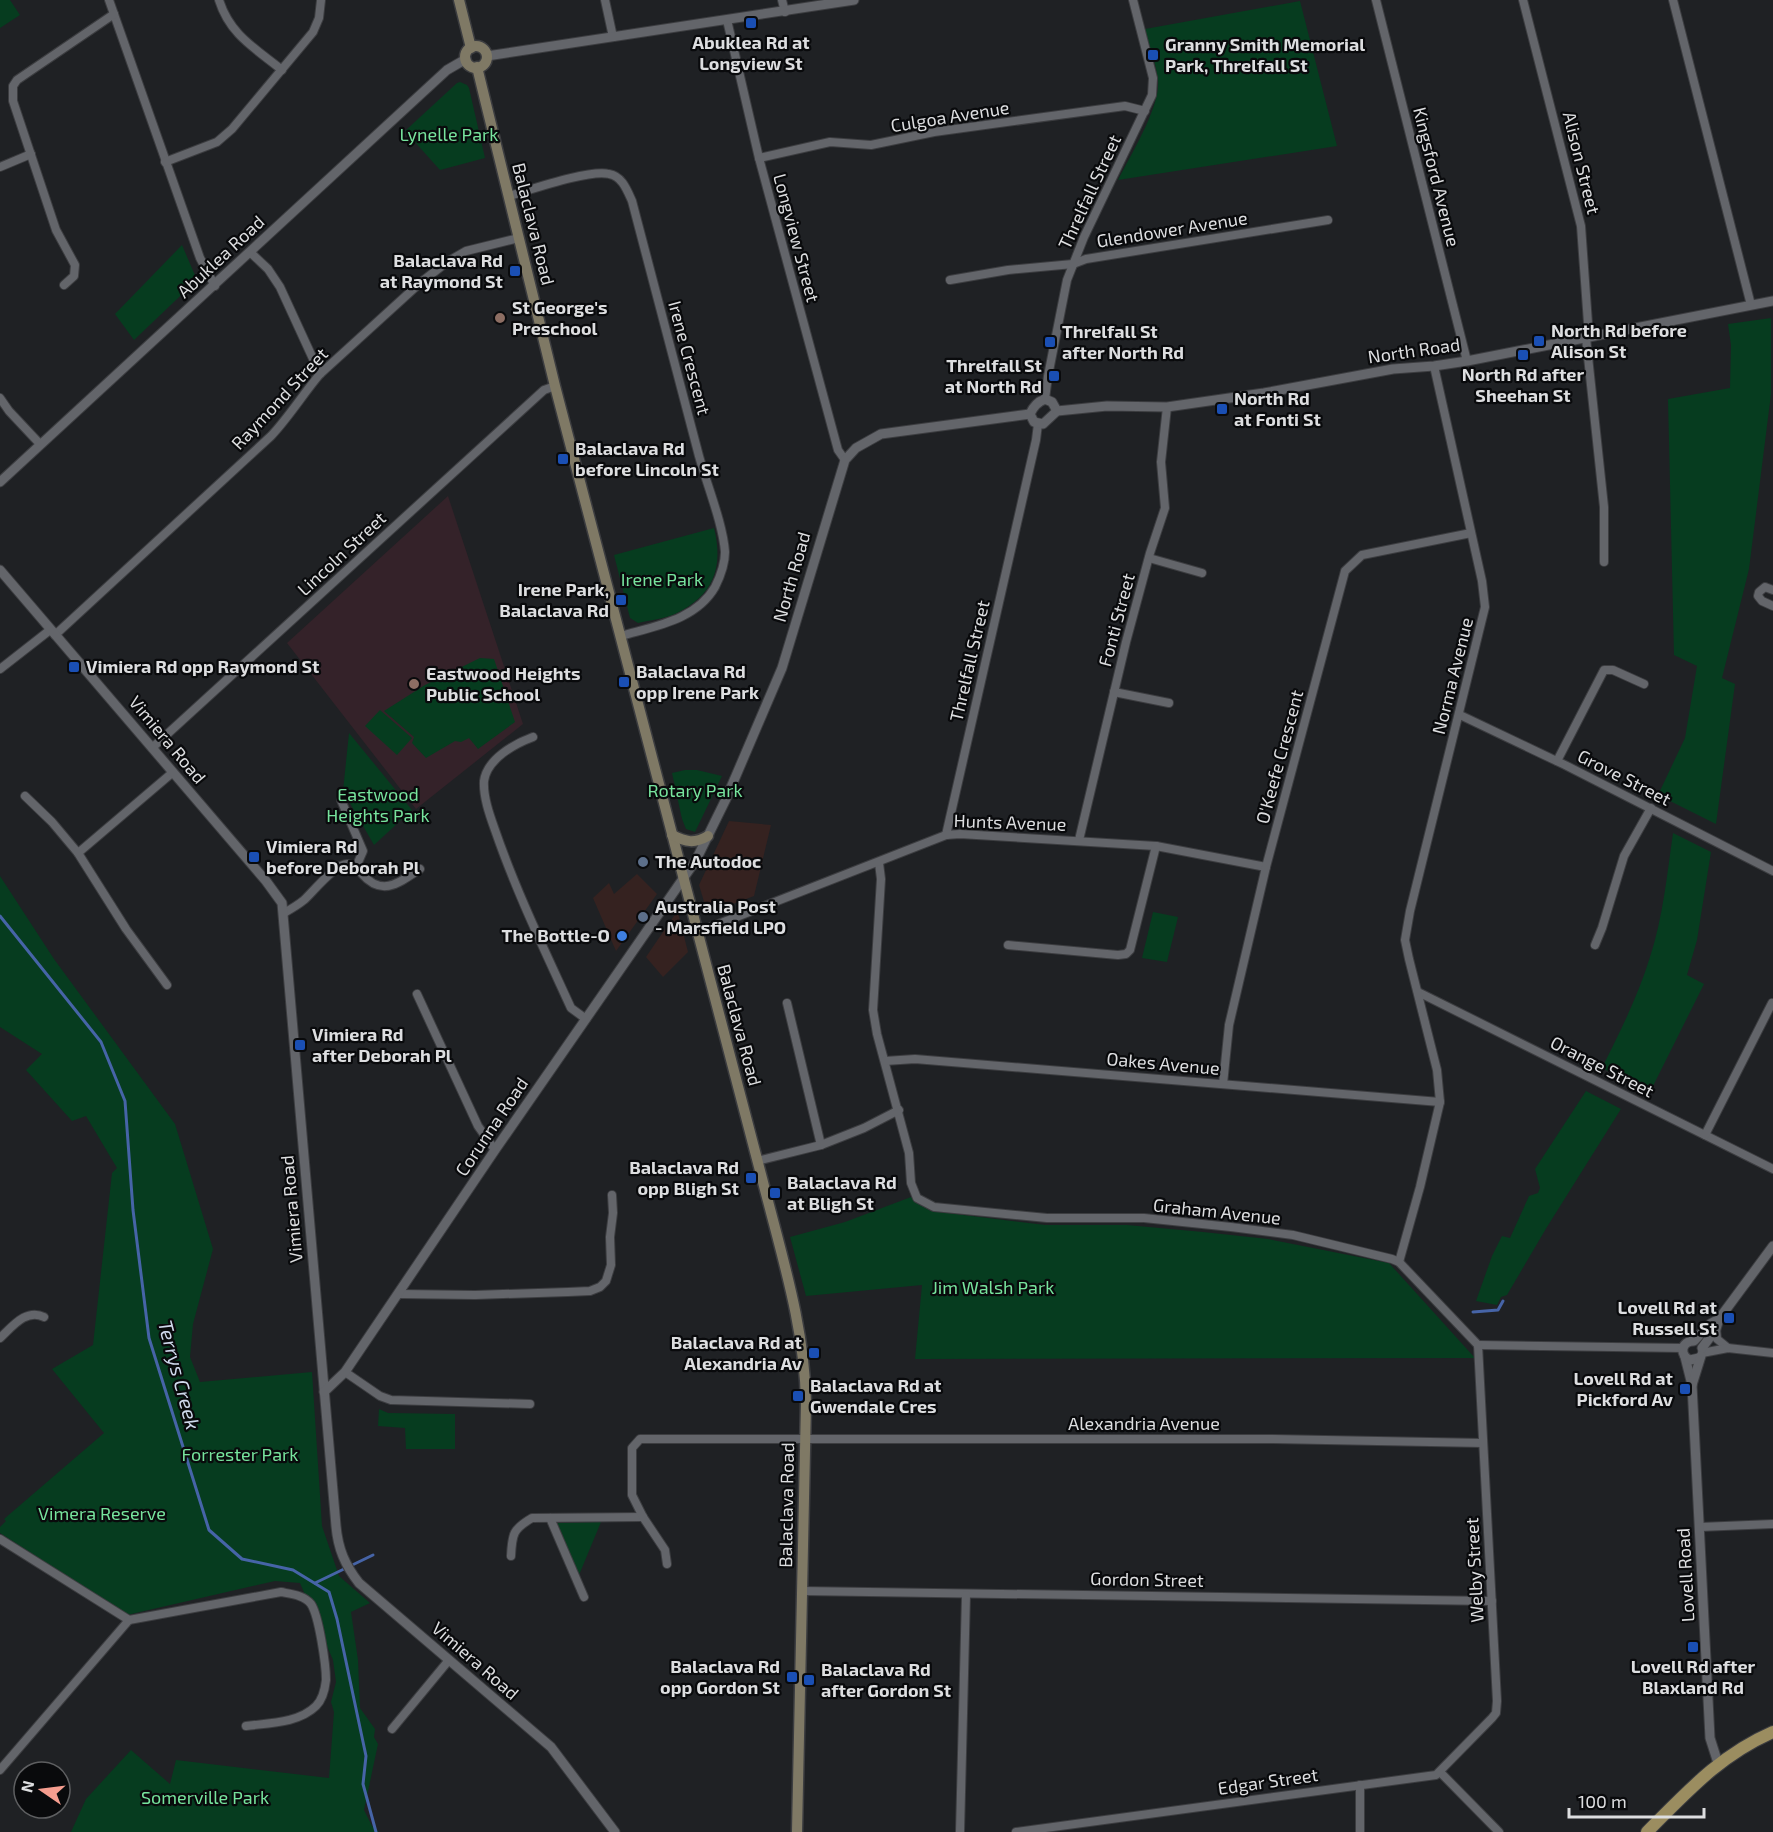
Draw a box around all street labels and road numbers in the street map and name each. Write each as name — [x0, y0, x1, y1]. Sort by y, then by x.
street label: Culgoa Avenue — [889, 96, 1011, 136]
street label: Kingsford Avenue — [1409, 105, 1465, 249]
street label: Alison Street — [1559, 109, 1605, 216]
street label: Threlfall Street — [1053, 131, 1125, 252]
street label: Balaclava Road — [508, 160, 560, 287]
street label: Longview Street — [769, 171, 825, 305]
street label: Glendower Avenue — [1095, 206, 1249, 252]
street label: Abuklea Road — [172, 210, 269, 302]
street label: Irene Crescent — [664, 298, 716, 417]
street label: North Road — [1366, 333, 1461, 367]
street label: Raymond Street — [226, 343, 332, 454]
street label: Lincoln Street — [293, 507, 390, 600]
street label: North Road — [768, 529, 814, 624]
street label: Fonti Street — [1093, 571, 1139, 669]
street label: Threlfall Street — [944, 598, 994, 724]
street label: Norma Avenue — [1427, 615, 1477, 736]
street label: O'Keefe Crescent — [1251, 687, 1308, 826]
street label: Vimiera Road — [125, 691, 211, 788]
street label: Grove Street — [1574, 744, 1675, 810]
street label: Hunts Avenue — [953, 809, 1067, 835]
street label: Balaclava Road — [713, 961, 767, 1088]
street label: Orange Street — [1547, 1031, 1658, 1102]
street label: Oakes Avenue — [1106, 1047, 1221, 1079]
street label: Corunna Road — [450, 1073, 532, 1180]
street label: Vimiera Road — [275, 1154, 307, 1264]
street label: Graham Avenue — [1152, 1193, 1282, 1229]
street label: Alexandria Avenue — [1068, 1412, 1220, 1434]
street label: Balaclava Road — [774, 1442, 798, 1568]
street label: Welby Street — [1460, 1517, 1488, 1623]
street label: Lovell Road — [1672, 1527, 1698, 1623]
street label: Gordon Street — [1090, 1567, 1204, 1591]
street label: Vimiera Road — [428, 1617, 524, 1704]
street label: Edgar Street — [1216, 1763, 1320, 1799]

